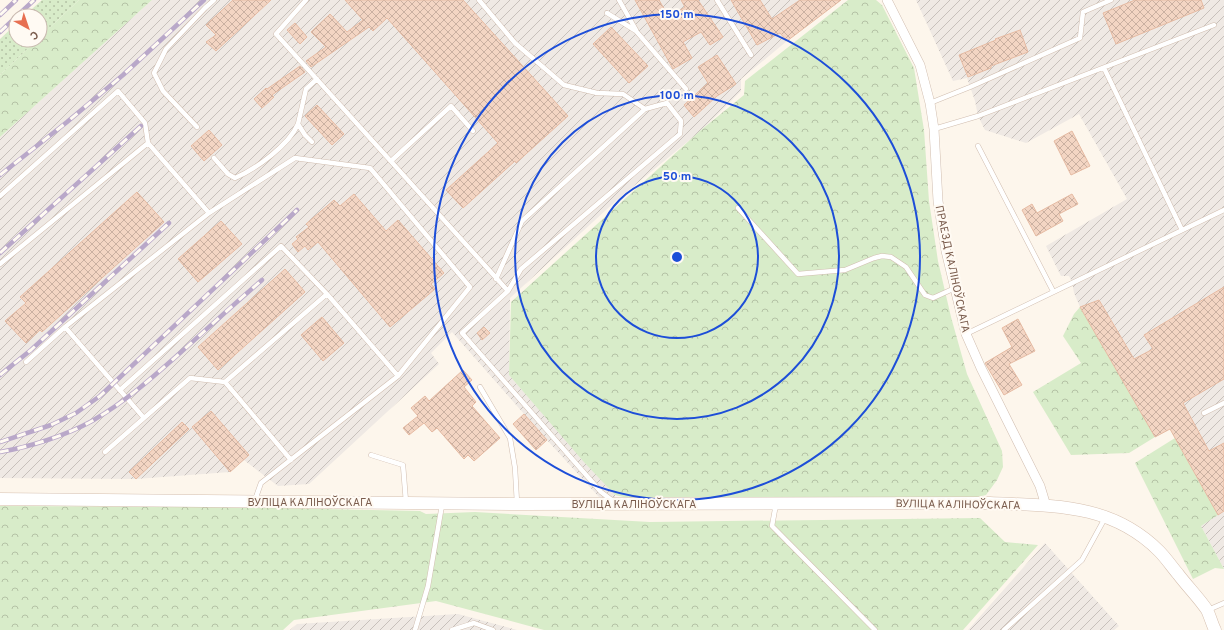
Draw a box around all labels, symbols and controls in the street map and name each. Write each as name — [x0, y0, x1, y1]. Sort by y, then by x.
text: 150 m — [660, 7, 694, 23]
north arrow — [8, 8, 48, 48]
text: С — [27, 27, 41, 43]
text: 100 m — [660, 88, 694, 104]
text: 50 m — [663, 169, 691, 185]
street label: ПРАЕЗД КАЛІНОЎСКАГА — [932, 204, 973, 334]
centre of rings — [670, 250, 684, 264]
street label: ВУЛІЦА КАЛІНОЎСКАГА — [247, 495, 373, 510]
street label: ВУЛІЦА КАЛІНОЎСКАГА — [895, 496, 1021, 513]
street label: ВУЛІЦА КАЛІНОЎСКАГА — [571, 497, 697, 512]

